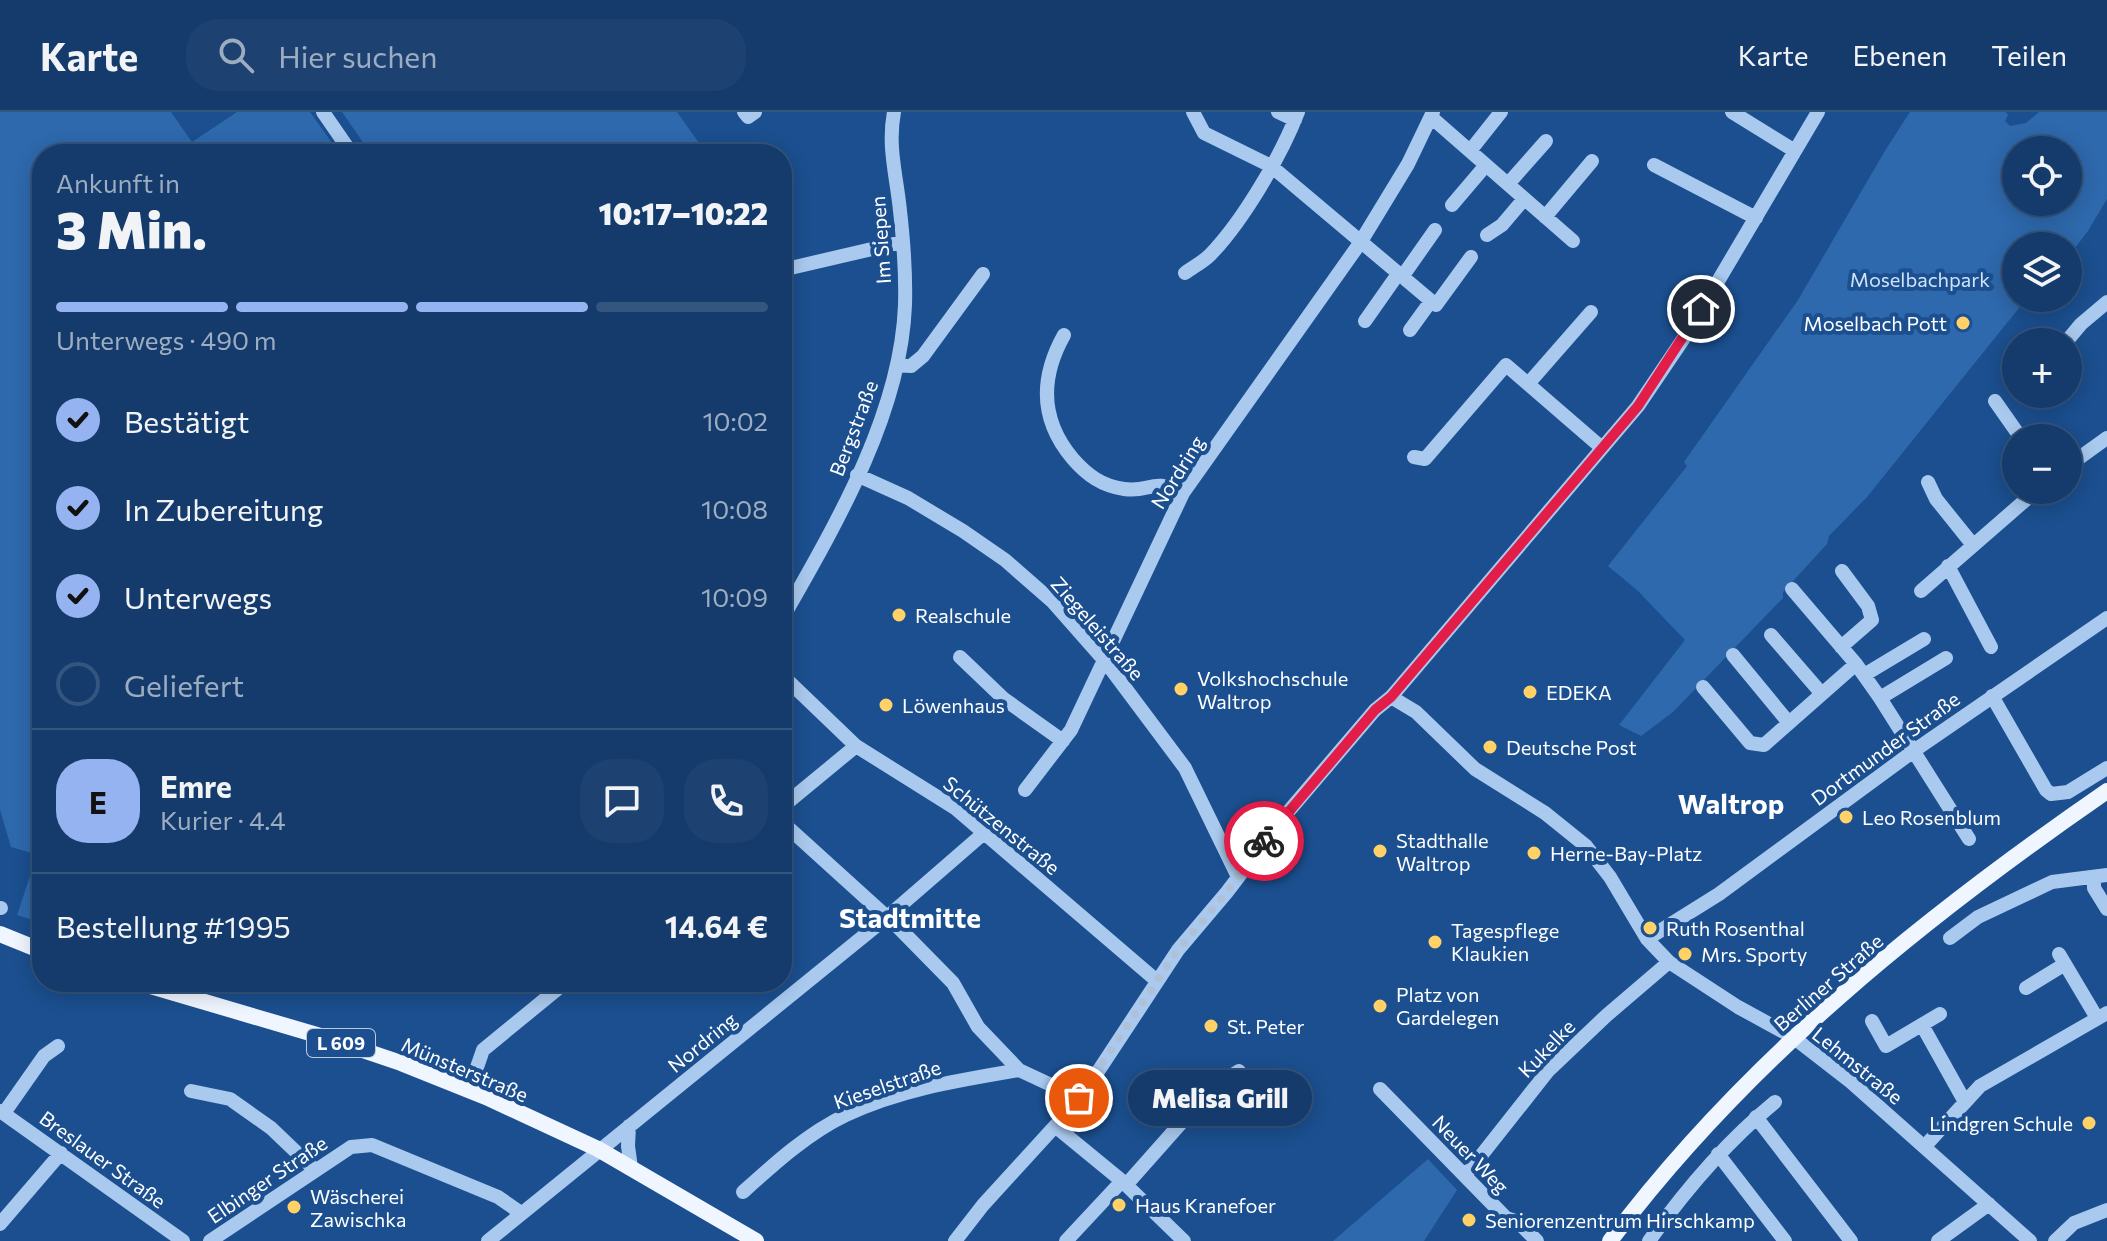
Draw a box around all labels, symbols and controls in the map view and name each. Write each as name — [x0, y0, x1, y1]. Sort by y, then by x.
search box — [186, 19, 746, 91]
text: Karte — [40, 32, 138, 79]
icon: search — [214, 33, 258, 77]
text: Hier suchen — [278, 37, 437, 74]
text: Karte — [1738, 38, 1809, 72]
text: Ebenen — [1853, 38, 1947, 72]
text: Teilen — [1991, 38, 2067, 72]
map controls — [2002, 136, 2082, 504]
button: locate — [2002, 136, 2082, 216]
text: Ankunft in — [56, 167, 180, 198]
text: 10:17–10:22 — [599, 194, 768, 231]
street label: Im Siepen — [865, 195, 895, 285]
text: 3 Min. — [56, 196, 207, 260]
button: layers — [2002, 232, 2082, 312]
park label: Moselbachpark — [1850, 267, 1990, 291]
pin — [1667, 275, 1735, 343]
icon: home — [1679, 287, 1723, 331]
place label: Moselbach Pott — [1804, 311, 1947, 335]
marker: Moselbach Pott — [1954, 314, 1972, 332]
text: Unterwegs · 490 m — [56, 324, 277, 355]
button: + — [2002, 328, 2082, 408]
street label: Bergstraße — [824, 377, 882, 479]
icon: check — [56, 398, 100, 442]
text: Bestätigt — [124, 402, 249, 439]
text: 10:02 — [702, 405, 768, 436]
button: − — [2002, 424, 2082, 504]
street label: Nordring — [1145, 431, 1209, 513]
icon: check — [56, 486, 100, 530]
text: In Zubereitung — [124, 490, 323, 527]
text: 10:08 — [701, 493, 768, 524]
street label: Ziegeleistraße — [1047, 571, 1149, 685]
icon: check — [56, 574, 100, 618]
text: Unterwegs — [124, 578, 272, 615]
text: 10:09 — [701, 581, 768, 612]
place label: Realschule — [915, 603, 1011, 627]
marker: Realschule — [890, 606, 908, 624]
text: Geliefert — [124, 666, 244, 703]
place label: Volkshochschule Waltrop — [1197, 666, 1348, 713]
marker: Volkshochschule Waltrop — [1172, 680, 1190, 698]
place label: EDEKA — [1546, 680, 1612, 704]
marker: EDEKA — [1521, 683, 1539, 701]
street label: Dortmunder Straße — [1806, 686, 1964, 810]
place label: Löwenhaus — [902, 693, 1005, 717]
marker: Löwenhaus — [877, 696, 895, 714]
place label: Deutsche Post — [1506, 735, 1637, 759]
marker: Deutsche Post — [1481, 738, 1499, 756]
button: chat — [580, 759, 664, 843]
button: phone — [684, 759, 768, 843]
text: Emre — [160, 767, 232, 804]
street label: Schützenstraße — [939, 771, 1065, 879]
text: E — [89, 783, 107, 820]
district label: Waltrop — [1678, 786, 1784, 820]
courier — [1224, 801, 1304, 881]
text: Kurier · 4.4 — [160, 804, 286, 835]
place label: Leo Rosenblum — [1862, 805, 2001, 829]
marker: Leo Rosenblum — [1837, 808, 1855, 826]
icon: bike — [1242, 819, 1286, 863]
place label: Stadthalle Waltrop — [1396, 828, 1489, 875]
place label: Herne-Bay-Platz — [1550, 841, 1702, 865]
marker: Stadthalle Waltrop — [1371, 842, 1389, 860]
marker: Herne-Bay-Platz — [1525, 844, 1543, 862]
district label: Stadtmitte — [839, 900, 981, 934]
text: Bestellung #1995 — [56, 907, 291, 944]
text: 14.64 € — [665, 907, 768, 944]
place label: Ruth Rosenthal — [1666, 916, 1805, 940]
place label: Tagespflege Klaukien — [1451, 918, 1559, 965]
marker: Ruth Rosenthal — [1641, 919, 1659, 937]
street label: Berliner Straße — [1769, 928, 1887, 1036]
marker: Tagespflege Klaukien — [1426, 933, 1444, 951]
place label: Mrs. Sporty — [1701, 942, 1807, 966]
marker: Mrs. Sporty — [1676, 945, 1694, 963]
place label: Platz von Gardelegen — [1396, 982, 1499, 1029]
marker: Platz von Gardelegen — [1371, 997, 1389, 1015]
street label: Nordring — [663, 1007, 741, 1077]
place label: St. Peter — [1227, 1014, 1304, 1038]
street label: Kukelke — [1513, 1014, 1579, 1082]
marker: St. Peter — [1202, 1017, 1220, 1035]
street label: Lehmstraße — [1808, 1021, 1908, 1109]
road number: L 609 — [307, 1029, 375, 1057]
street label: Münsterstraße — [398, 1032, 532, 1106]
street label: Kieselstraße — [830, 1054, 944, 1114]
pin — [1045, 1064, 1113, 1132]
callout: Melisa Grill — [1127, 1070, 1311, 1126]
icon: bag — [1057, 1076, 1101, 1120]
text: Melisa Grill — [1152, 1082, 1288, 1113]
street label: Breslauer Straße — [35, 1105, 171, 1213]
street label: Neuer Weg — [1428, 1110, 1514, 1198]
place label: Lindgren Schule — [1929, 1111, 2073, 1135]
marker: Lindgren Schule — [2080, 1114, 2098, 1132]
street label: Elbinger Straße — [203, 1130, 331, 1228]
place label: Wäscherei Zawischka — [310, 1184, 407, 1231]
place label: Haus Kranefoer — [1135, 1193, 1276, 1217]
marker: Haus Kranefoer — [1110, 1196, 1128, 1214]
marker: Wäscherei Zawischka — [285, 1198, 303, 1216]
place label: Seniorenzentrum Hirschkamp — [1485, 1208, 1755, 1232]
marker: Seniorenzentrum Hirschkamp — [1460, 1211, 1478, 1229]

